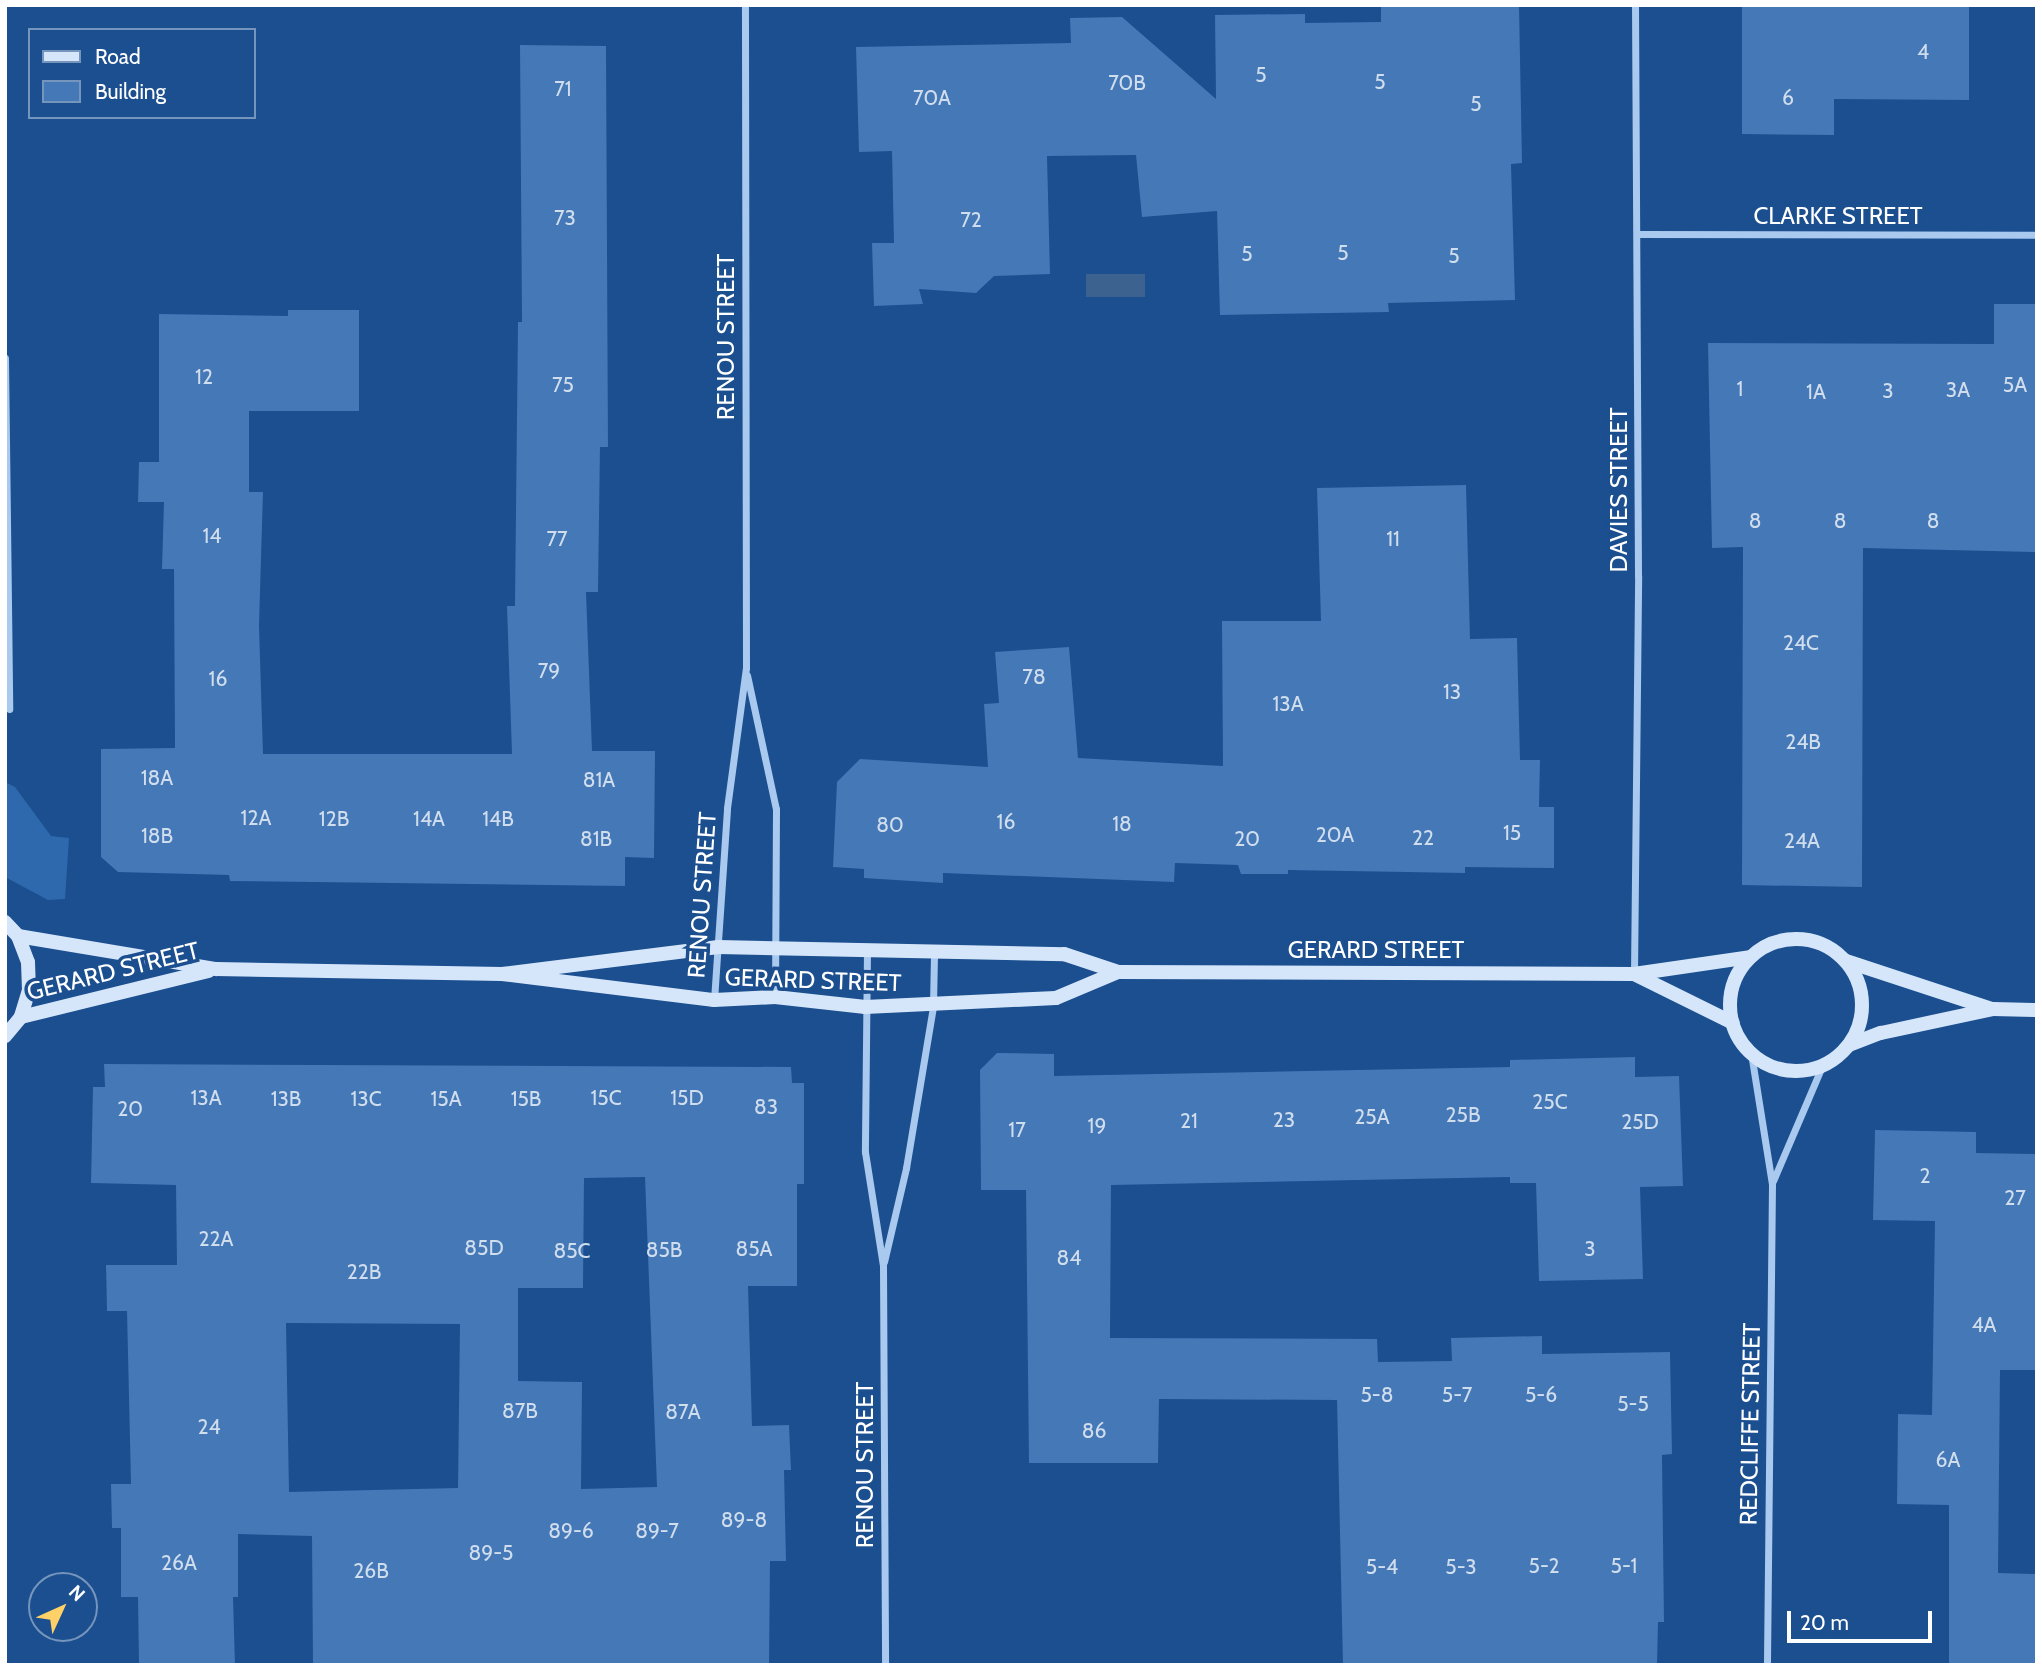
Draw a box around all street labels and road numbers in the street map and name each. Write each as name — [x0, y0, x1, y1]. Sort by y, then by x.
street label: CLARKE STREET — [1753, 202, 1923, 230]
street label: RENOU STREET — [712, 254, 740, 420]
street label: DAVIES STREET — [1605, 408, 1633, 572]
street label: RENOU STREET — [682, 811, 722, 979]
street label: GERARD STREET — [24, 936, 202, 1006]
street label: GERARD STREET — [1288, 936, 1464, 964]
street label: GERARD STREET — [724, 963, 902, 997]
street label: REDCLIFFE STREET — [1734, 1322, 1766, 1526]
street label: RENOU STREET — [851, 1382, 879, 1548]

